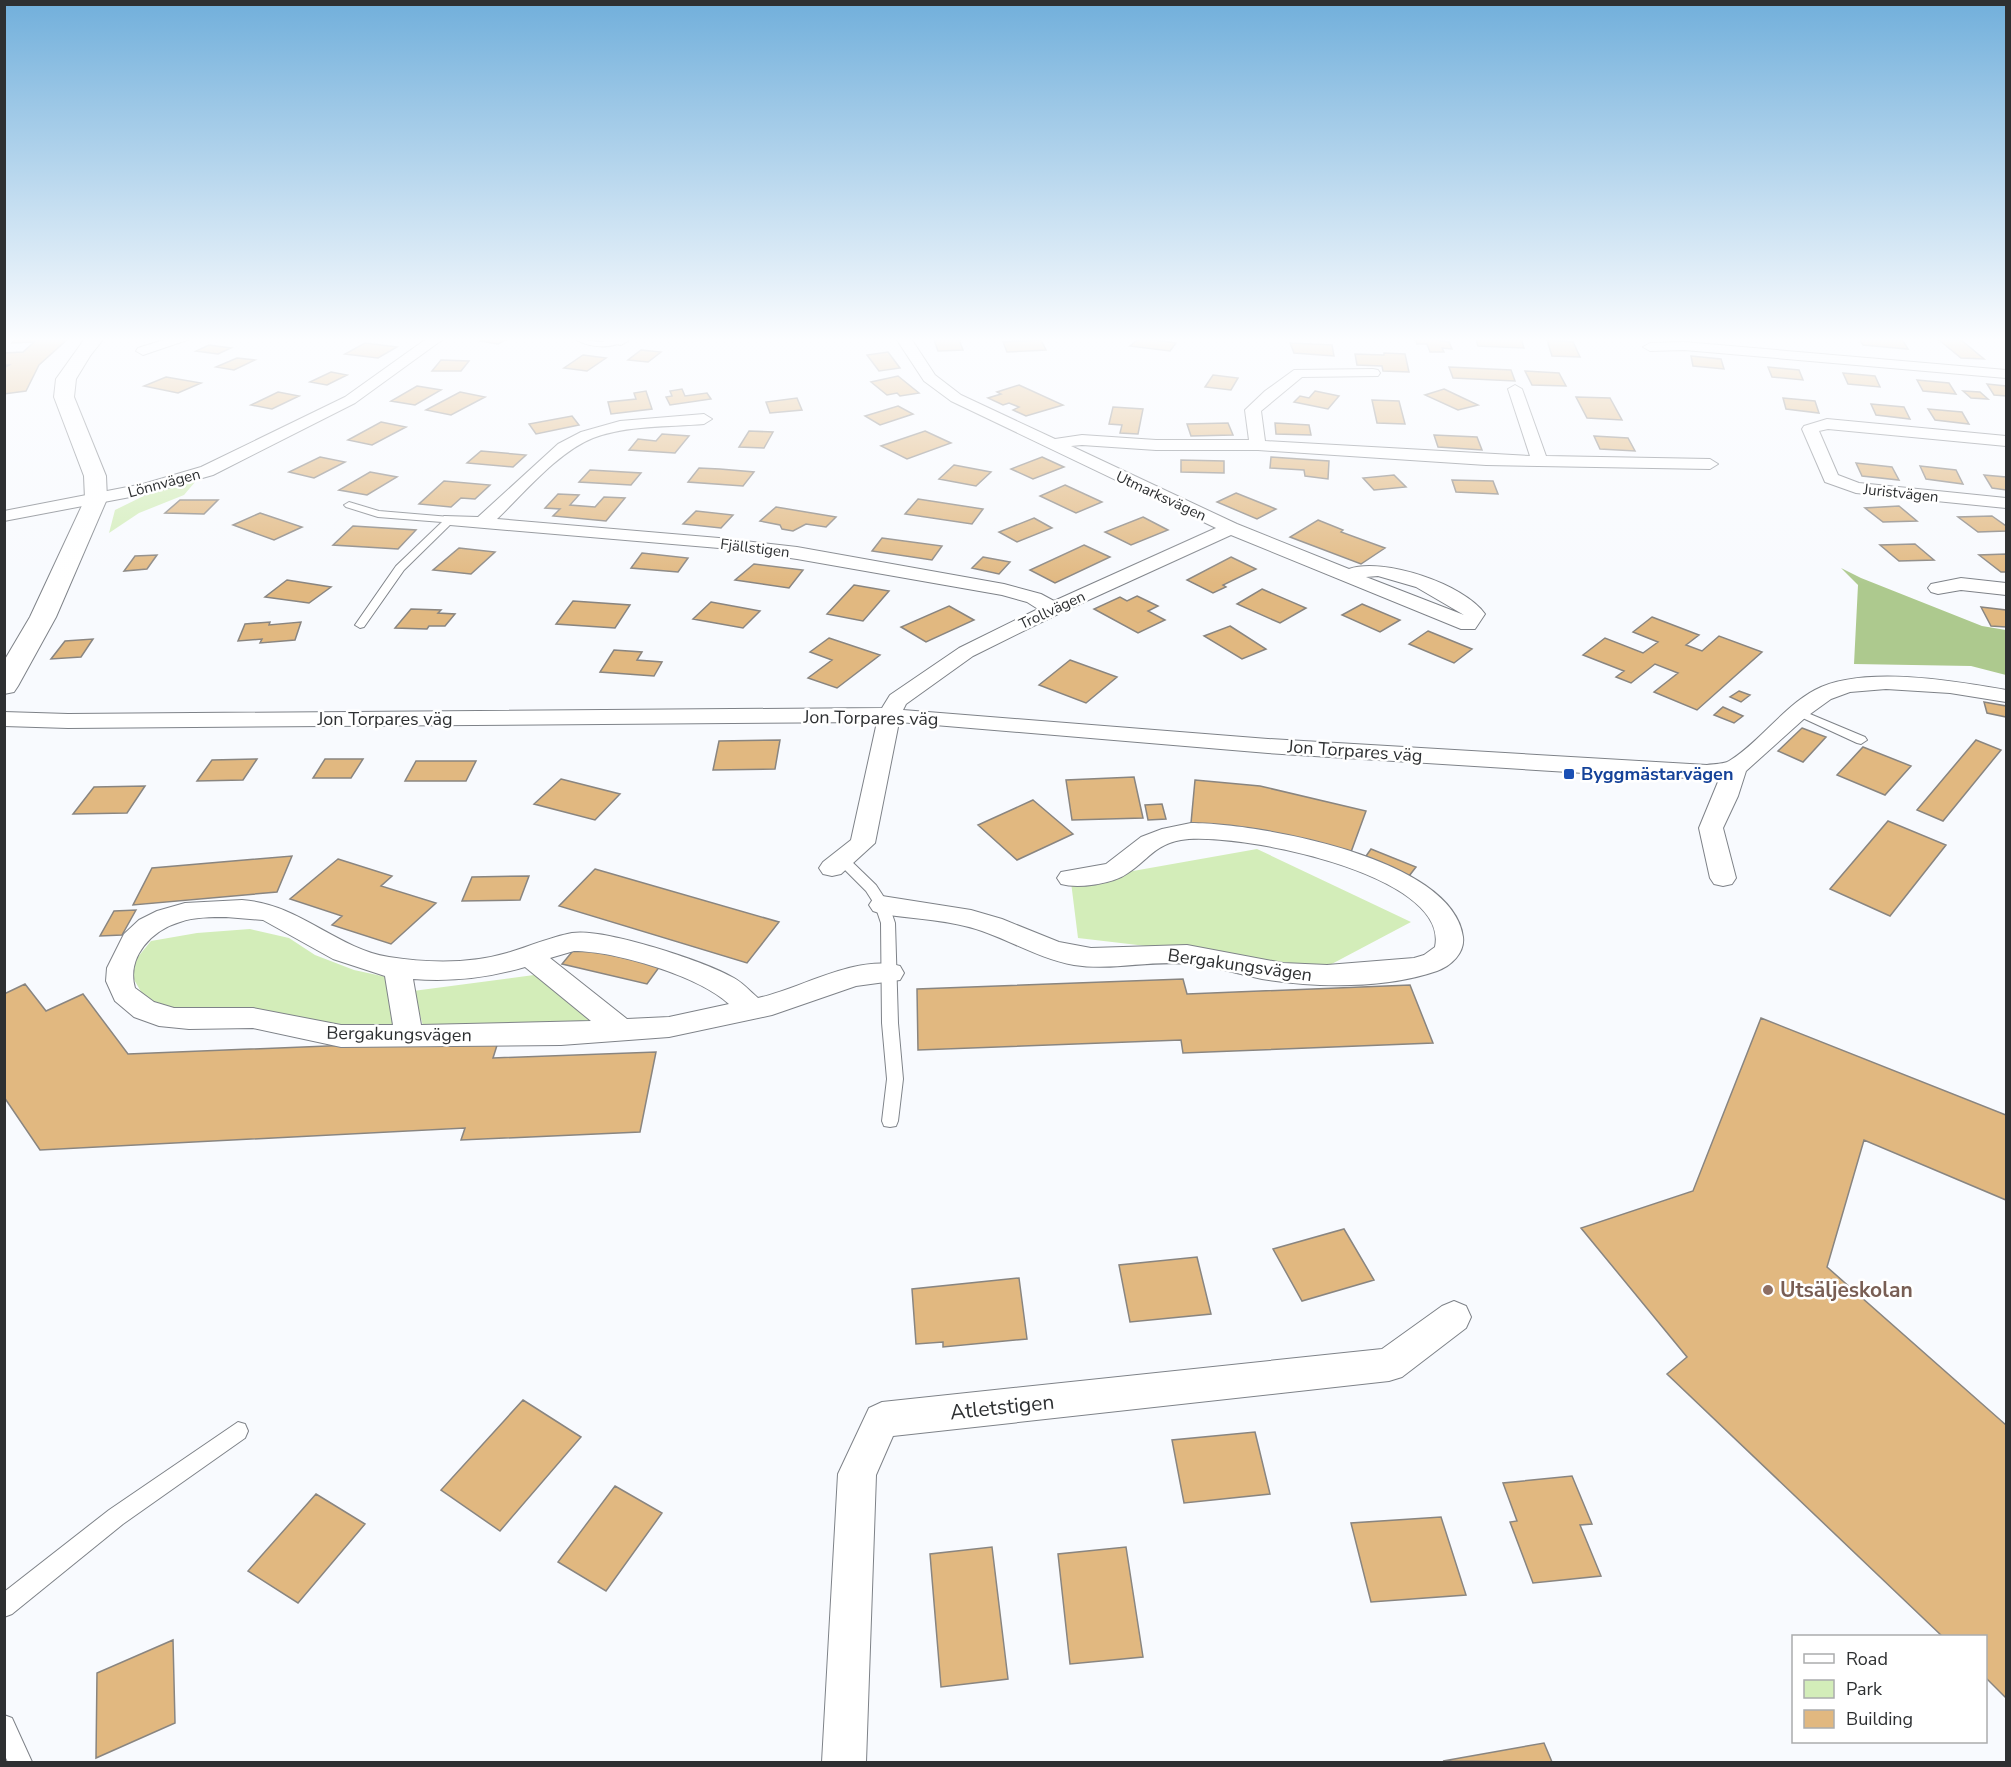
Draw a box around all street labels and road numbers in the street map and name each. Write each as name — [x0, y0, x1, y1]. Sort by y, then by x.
street label: Lönnvägen — [126, 464, 202, 502]
street label: Utmarksvägen — [1113, 466, 1209, 526]
street label: Juristvägen — [1861, 479, 1940, 507]
street label: Fjällstigen — [719, 534, 791, 562]
street label: Trollvägen — [1016, 586, 1088, 634]
street label: Jon Torpares väg — [802, 705, 939, 731]
street label: Jon Torpares väg — [316, 707, 453, 731]
street label: Jon Torpares väg — [1286, 734, 1423, 768]
street label: Bergakungsvägen — [1166, 943, 1314, 987]
street label: Bergakungsvägen — [326, 1021, 472, 1047]
street label: Atletstigen — [948, 1388, 1056, 1426]

